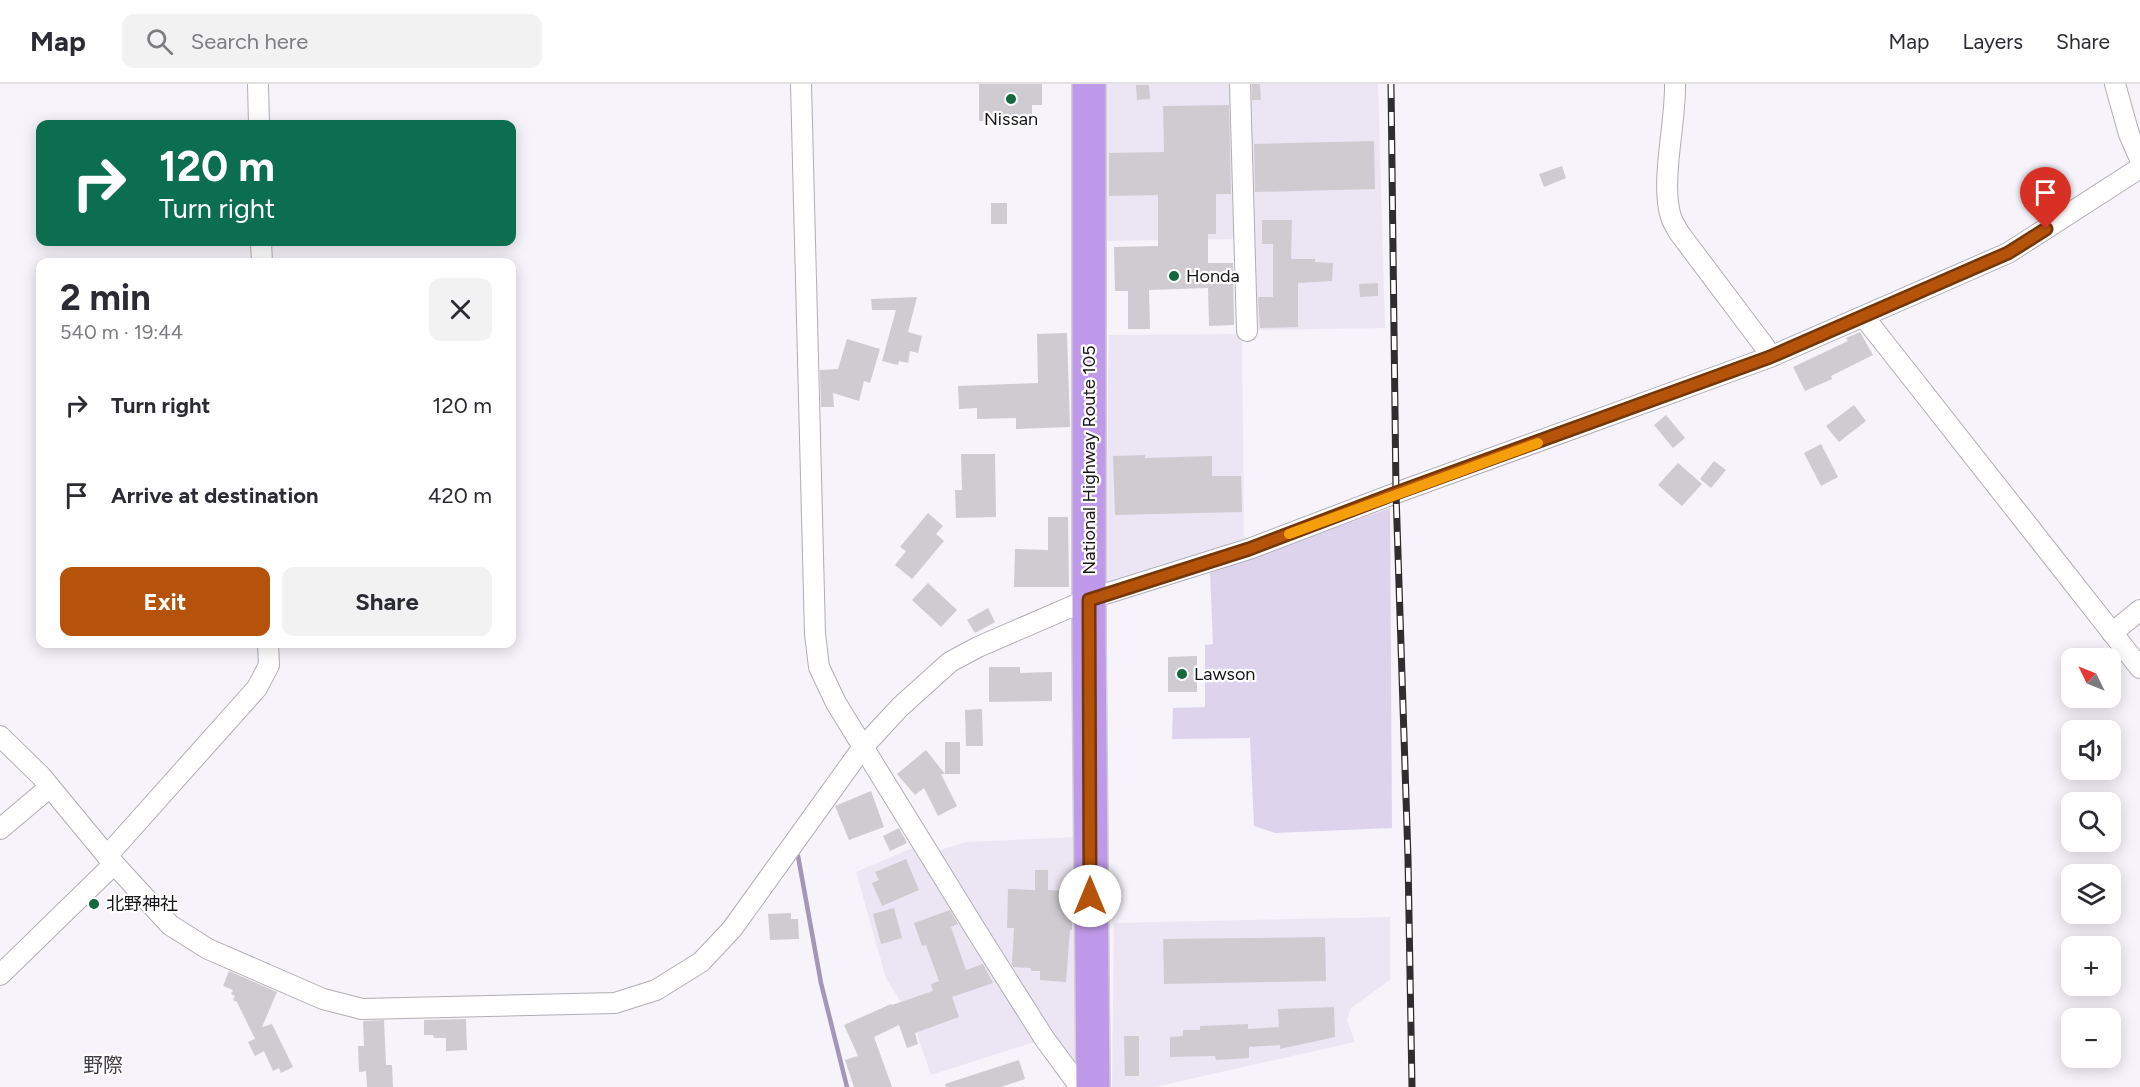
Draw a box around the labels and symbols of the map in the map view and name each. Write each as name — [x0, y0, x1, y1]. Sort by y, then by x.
marker: Nissan — [1004, 92, 1018, 106]
place label: Nissan — [984, 108, 1038, 130]
pin — [2020, 167, 2071, 229]
place label: Honda — [1186, 265, 1240, 287]
marker: Honda — [1167, 269, 1181, 283]
street label: National Highway Route 105 — [1078, 345, 1100, 575]
north arrow — [2061, 648, 2121, 708]
place label: Lawson — [1194, 663, 1255, 685]
marker: Lawson — [1175, 667, 1189, 681]
position arrow — [1058, 864, 1122, 928]
place label: 北野神社 — [106, 893, 178, 915]
marker: 北野神社 — [87, 897, 101, 911]
district label: 野際 — [83, 1053, 123, 1077]

